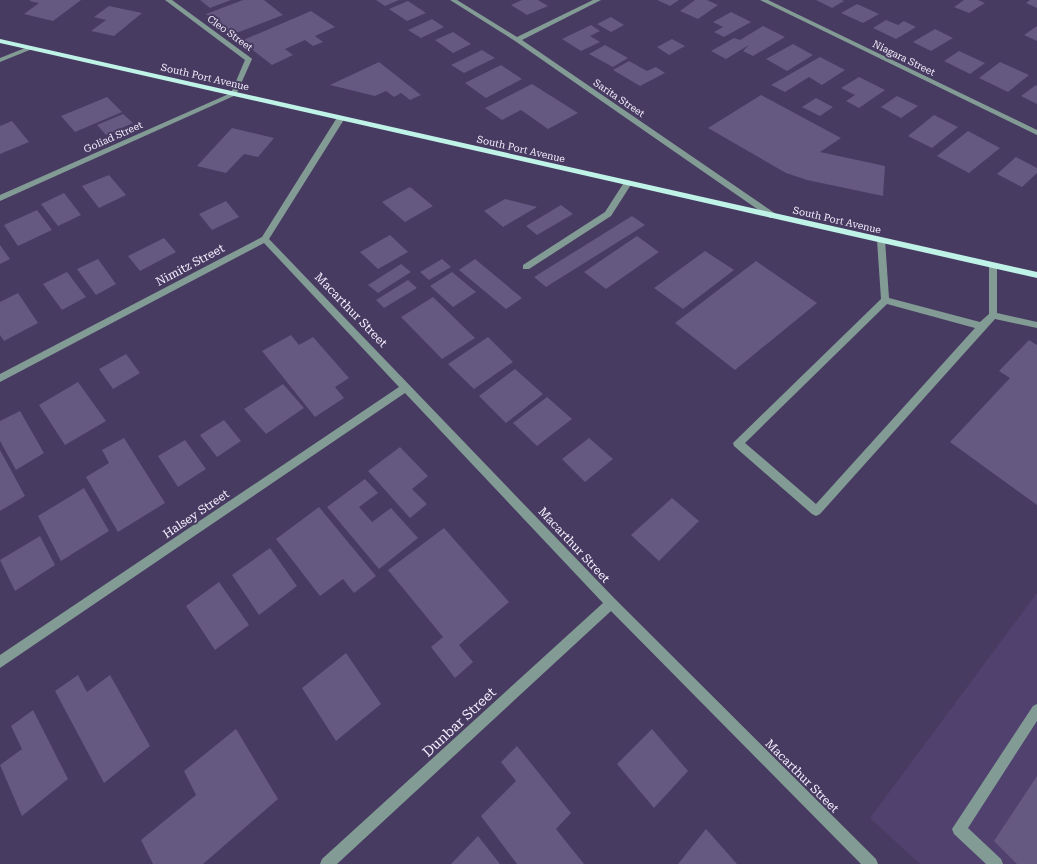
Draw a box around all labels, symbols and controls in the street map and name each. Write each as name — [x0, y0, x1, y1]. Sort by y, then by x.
street label: Cleo Street — [205, 13, 255, 53]
street label: Niagara Street — [871, 38, 937, 78]
street label: South Port Avenue — [160, 61, 251, 93]
street label: Sarita Street — [591, 77, 647, 119]
street label: Goliad Street — [82, 119, 144, 155]
street label: South Port Avenue — [476, 133, 567, 165]
street label: South Port Avenue — [792, 204, 883, 236]
street label: Nimitz Street — [153, 241, 227, 289]
street label: Macarthur Street — [312, 270, 390, 350]
street label: Halsey Street — [160, 486, 232, 541]
street label: Macarthur Street — [535, 504, 613, 586]
street label: Dunbar Street — [419, 684, 499, 760]
street label: Macarthur Street — [762, 736, 842, 816]

